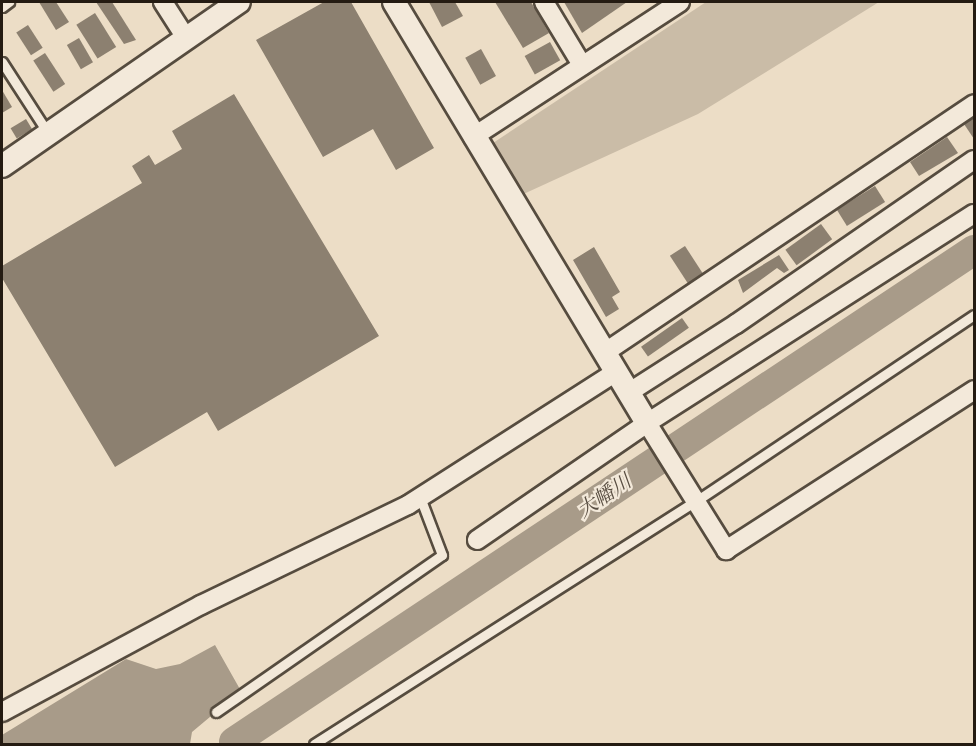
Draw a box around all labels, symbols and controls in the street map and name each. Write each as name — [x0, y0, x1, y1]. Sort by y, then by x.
water label: 大幡川 — [572, 469, 636, 523]

